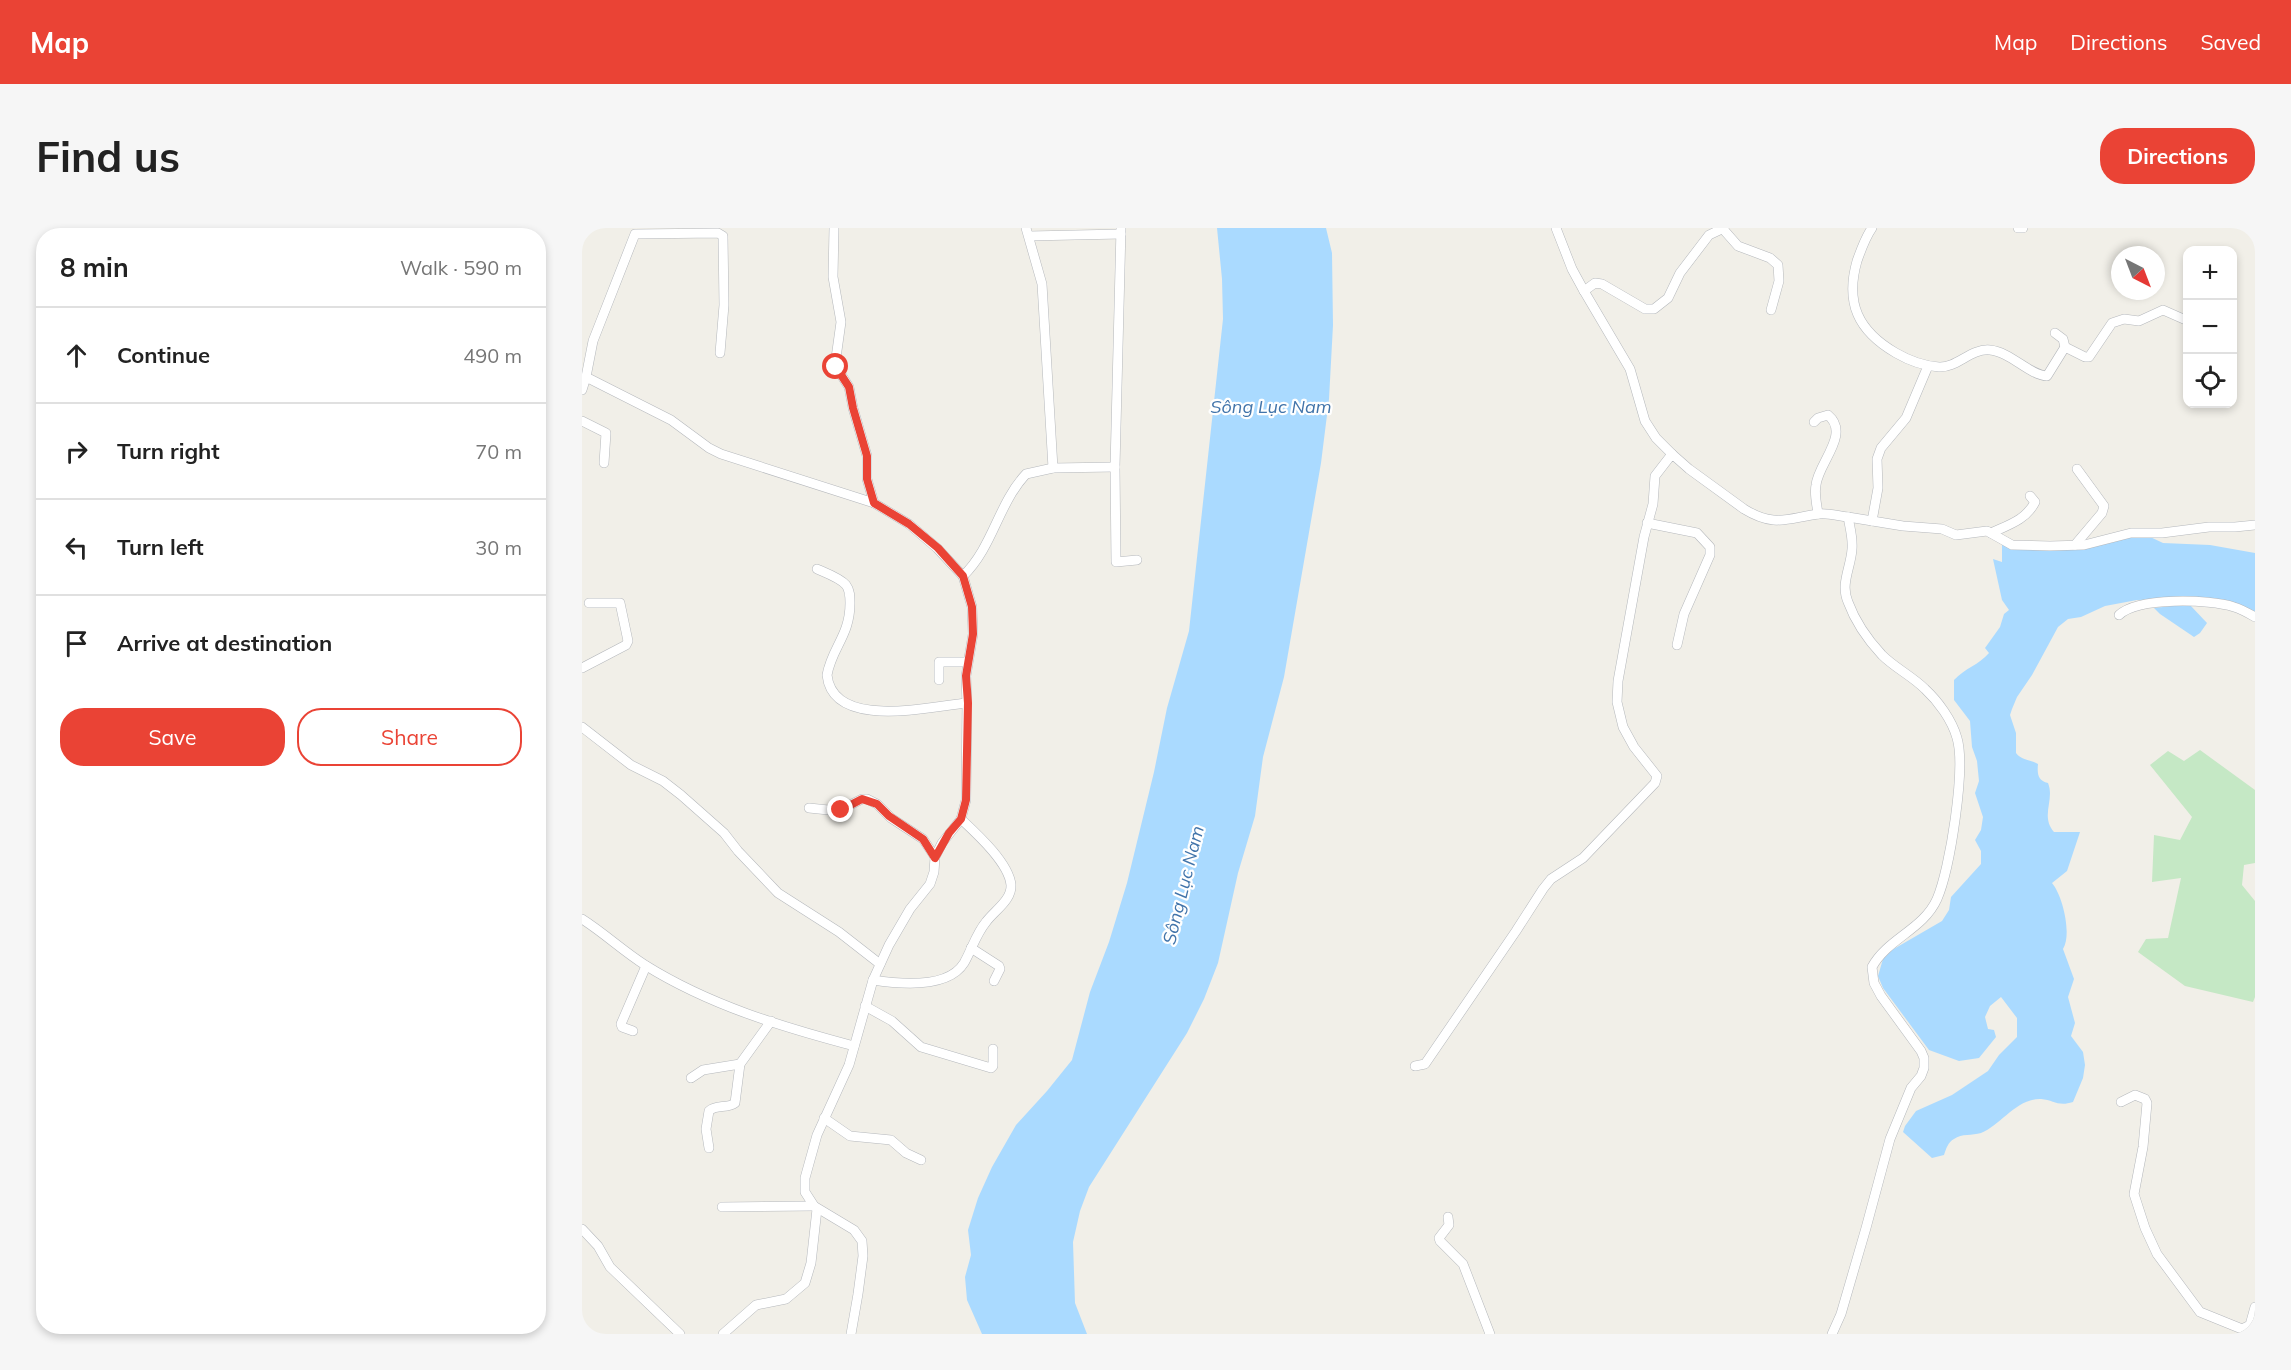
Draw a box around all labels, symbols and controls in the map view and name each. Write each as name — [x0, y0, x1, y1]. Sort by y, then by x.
text: Map — [30, 25, 89, 60]
text: Map — [1994, 29, 2037, 55]
text: Directions — [2070, 29, 2167, 55]
text: Saved — [2200, 29, 2261, 55]
button: Directions — [2100, 128, 2255, 184]
text: Find us — [36, 130, 180, 183]
north arrow — [2111, 246, 2165, 300]
map controls — [2183, 246, 2237, 408]
button: + — [2183, 246, 2237, 300]
text: 8 min — [60, 251, 129, 284]
text: Walk · 590 m — [400, 255, 522, 280]
button: − — [2183, 300, 2237, 354]
icon: ahead — [60, 339, 93, 372]
text: Continue — [117, 341, 210, 369]
text: 490 m — [463, 343, 522, 368]
route start — [822, 353, 848, 379]
button: locate — [2183, 354, 2237, 408]
water label: Sông Lục Nam — [1210, 395, 1332, 418]
icon: right — [60, 435, 93, 468]
text: Turn right — [117, 437, 220, 465]
text: 70 m — [475, 439, 522, 464]
icon: left — [60, 531, 93, 564]
text: Turn left — [117, 533, 204, 561]
text: 30 m — [475, 535, 522, 560]
icon: arrive — [60, 627, 93, 660]
text: Arrive at destination — [117, 629, 332, 657]
button: Save — [60, 708, 285, 766]
button: Share — [297, 708, 522, 766]
route end — [827, 796, 853, 822]
water label: Sông Lục Nam — [1157, 823, 1209, 947]

